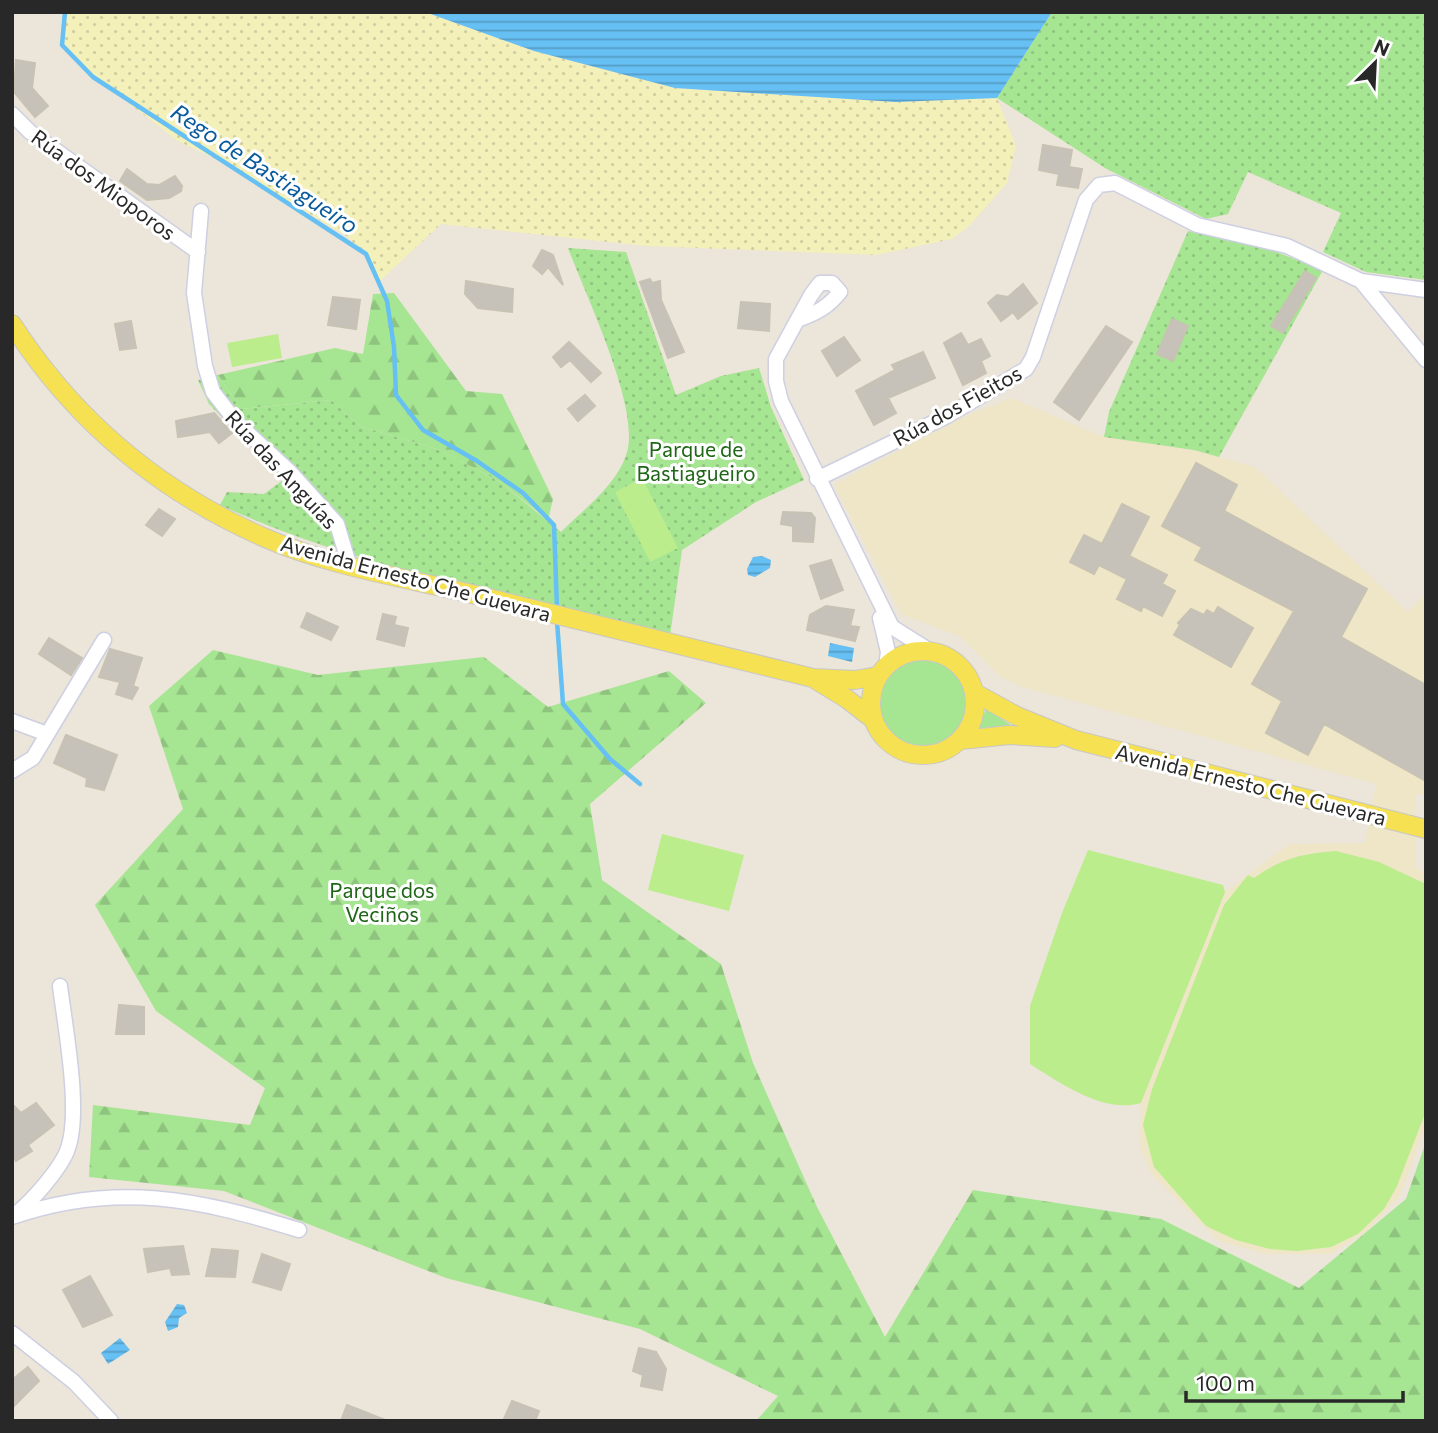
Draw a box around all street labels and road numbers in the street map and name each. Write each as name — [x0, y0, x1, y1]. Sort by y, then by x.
street label: Rúa dos Mioporos — [27, 123, 181, 245]
street label: Rúa dos Fieitos — [888, 359, 1026, 451]
street label: Rúa das Anguías — [221, 405, 343, 533]
street label: Avenida Ernesto Che Guevara — [278, 530, 554, 626]
street label: Avenida Ernesto Che Guevara — [1113, 738, 1389, 830]

